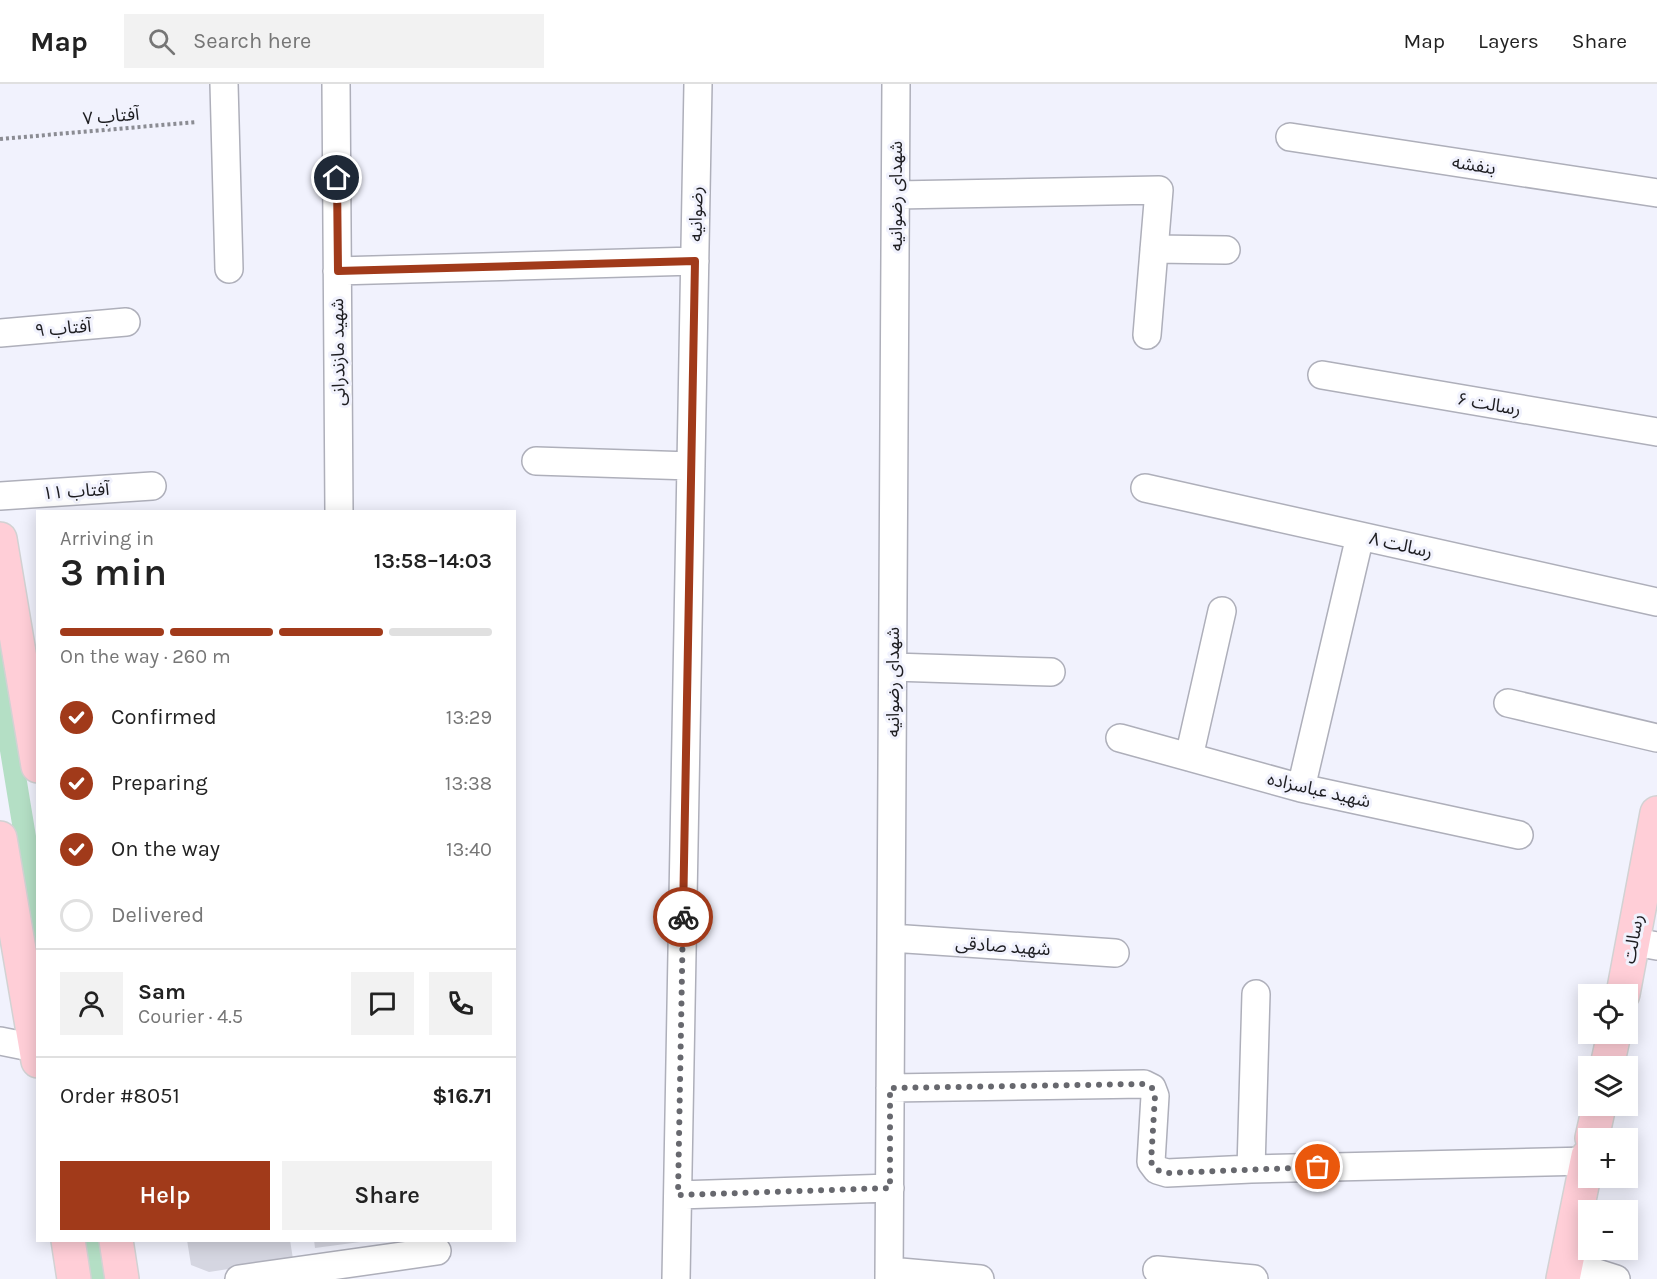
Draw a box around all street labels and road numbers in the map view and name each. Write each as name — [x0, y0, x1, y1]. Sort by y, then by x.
street label: آفتاب ۷ — [82, 103, 141, 129]
street label: شهدای رضوانیه — [885, 141, 907, 251]
street label: بنفشه — [1451, 151, 1497, 179]
street label: رضوانیه — [685, 186, 707, 242]
street label: شهید مازندرانی — [326, 298, 350, 406]
street label: آفتاب ۹ — [34, 315, 93, 341]
street label: رسالت ۶ — [1455, 388, 1523, 420]
street label: آفتاب ۱۱ — [42, 478, 111, 504]
street label: رسالت ۸ — [1367, 527, 1435, 563]
street label: شهدای رضوانیه — [882, 627, 904, 737]
street label: شهید عباسزاده — [1265, 767, 1373, 813]
street label: رسالت — [1618, 913, 1648, 965]
street label: شهید صادقی — [955, 932, 1051, 960]

